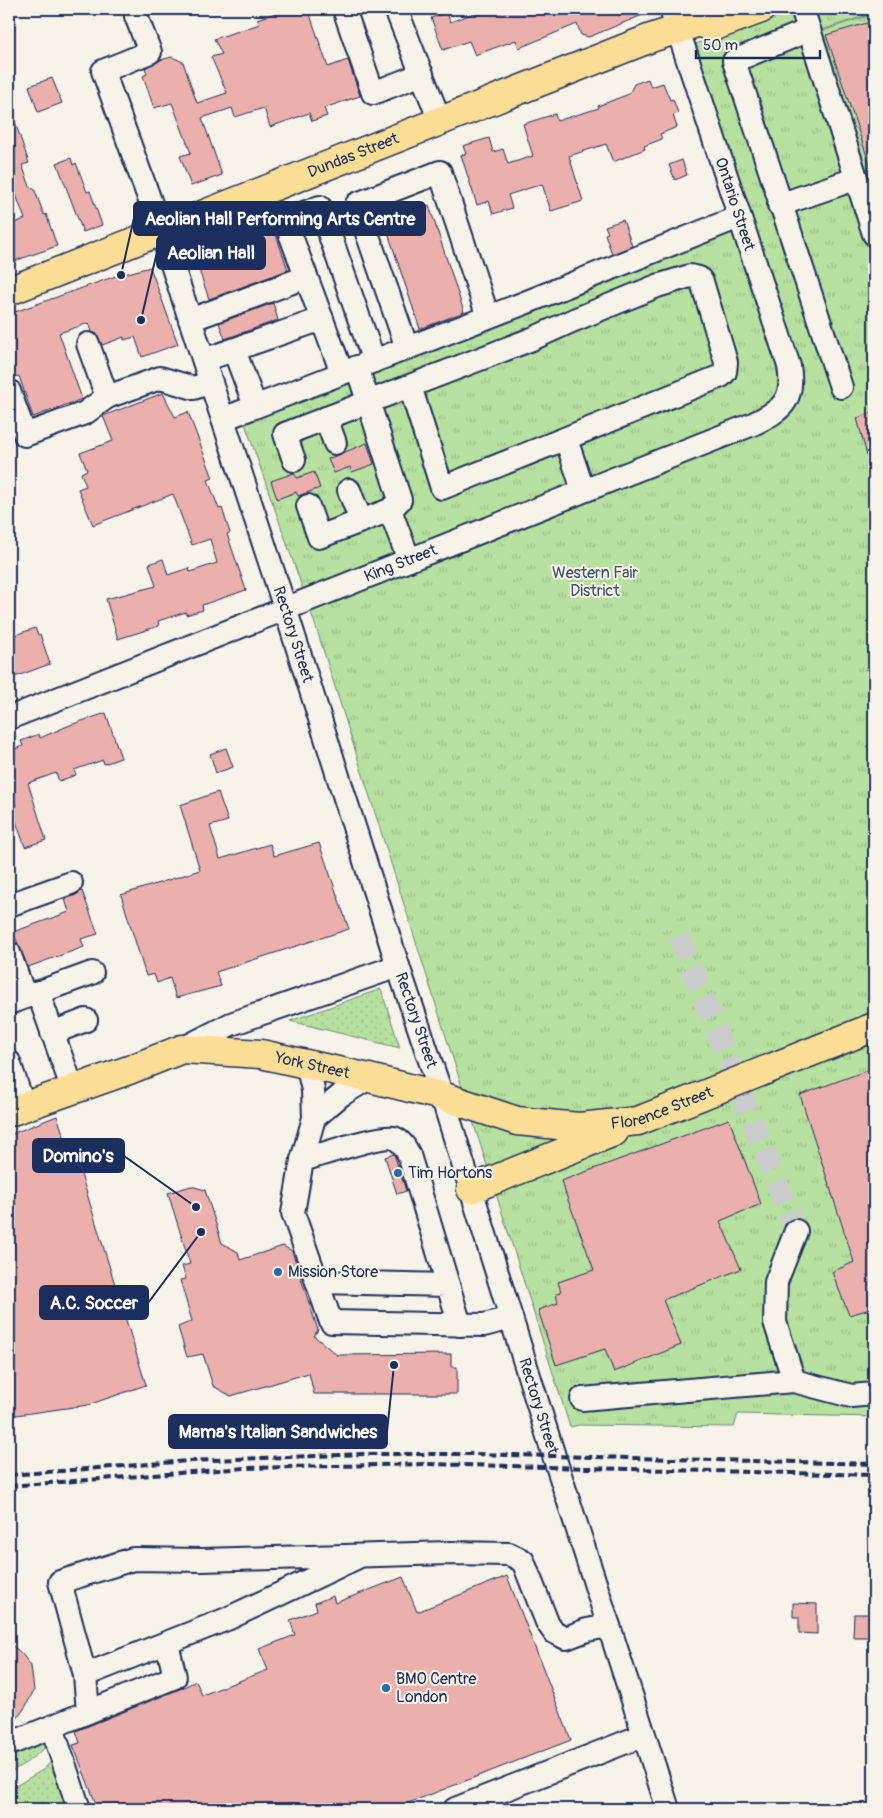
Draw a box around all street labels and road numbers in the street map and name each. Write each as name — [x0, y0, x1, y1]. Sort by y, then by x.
street label: Dundas Street — [305, 128, 402, 182]
street label: Ontario Street — [711, 155, 760, 254]
street label: King Street — [361, 540, 440, 587]
street label: Rectory Street — [269, 584, 318, 685]
street label: Rectory Street — [391, 970, 442, 1071]
street label: York Street — [272, 1047, 352, 1084]
street label: Florence Street — [610, 1082, 716, 1134]
street label: Rectory Street — [514, 1356, 563, 1457]

